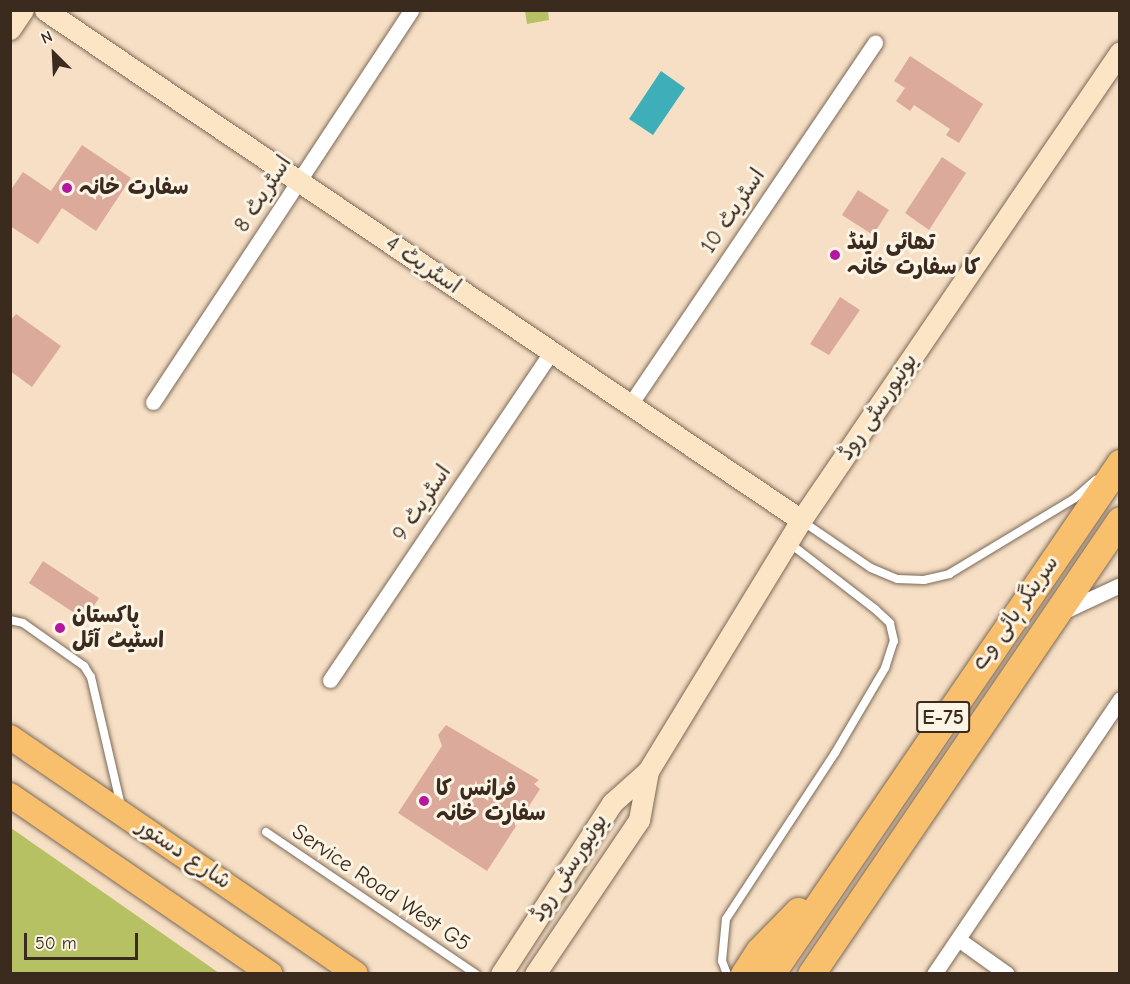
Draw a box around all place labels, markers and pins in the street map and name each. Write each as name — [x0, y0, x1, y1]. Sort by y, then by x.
place label: سفارت خانہ — [79, 175, 189, 201]
marker: سفارت خانہ — [60, 181, 74, 195]
place label: تھائی لینڈ کا سفارت خانہ — [847, 229, 980, 280]
marker: تھائی لینڈ کا سفارت خانہ — [828, 248, 842, 262]
place label: پاکستان اسٹیٹ آئل — [72, 602, 164, 654]
marker: پاکستان اسٹیٹ آئل — [53, 621, 67, 635]
place label: فرانس کا سفارت خانہ — [436, 775, 546, 826]
marker: فرانس کا سفارت خانہ — [417, 794, 431, 808]

